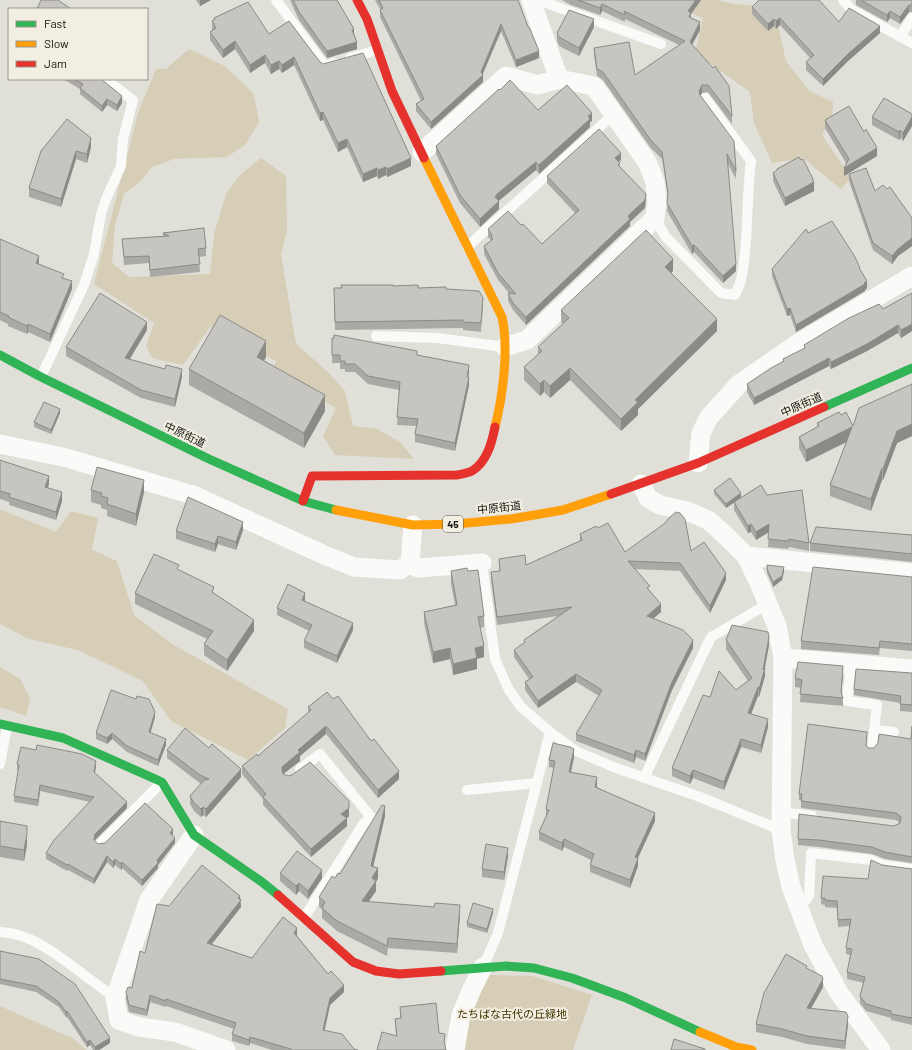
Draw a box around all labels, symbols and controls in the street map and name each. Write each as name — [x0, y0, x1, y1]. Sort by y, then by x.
legend — [8, 8, 148, 80]
text: Fast — [44, 16, 67, 30]
text: Slow — [44, 36, 69, 50]
text: Jam — [44, 56, 67, 70]
street label: 中原街道 — [778, 389, 824, 419]
street label: 中原街道 — [162, 419, 208, 449]
street label: 中原街道 — [476, 498, 522, 516]
road number: 45 — [443, 516, 463, 532]
park label: たちばな古代の丘緑地 — [457, 1007, 567, 1020]

